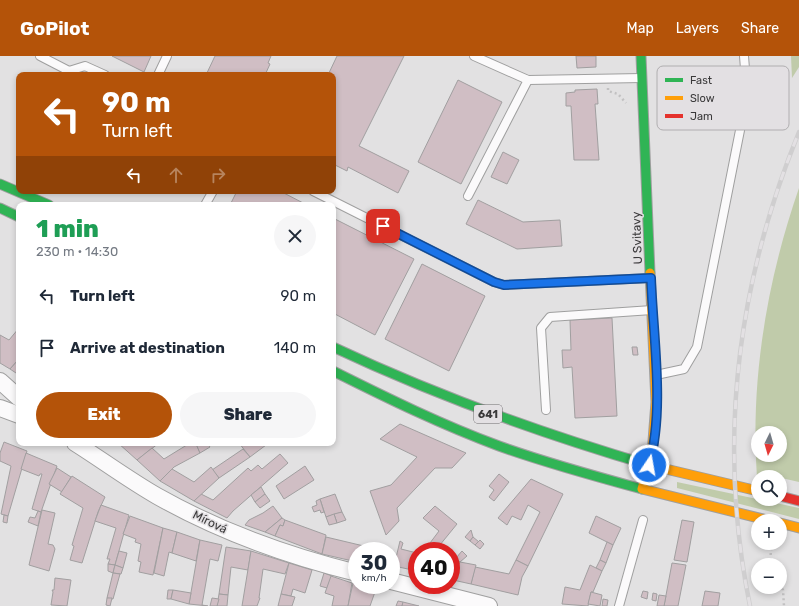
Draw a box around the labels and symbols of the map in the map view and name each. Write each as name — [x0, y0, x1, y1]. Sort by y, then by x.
legend — [657, 66, 789, 130]
text: Fast — [690, 74, 713, 87]
text: Slow — [690, 92, 715, 105]
text: Jam — [690, 110, 713, 123]
pin — [366, 209, 400, 243]
street label: U Svitavy — [629, 211, 645, 265]
road number: 641 — [474, 405, 502, 423]
north arrow — [751, 426, 787, 462]
position arrow — [628, 444, 670, 486]
street label: Mírová — [190, 508, 230, 536]
speed limit sign: 40 — [408, 542, 460, 594]

